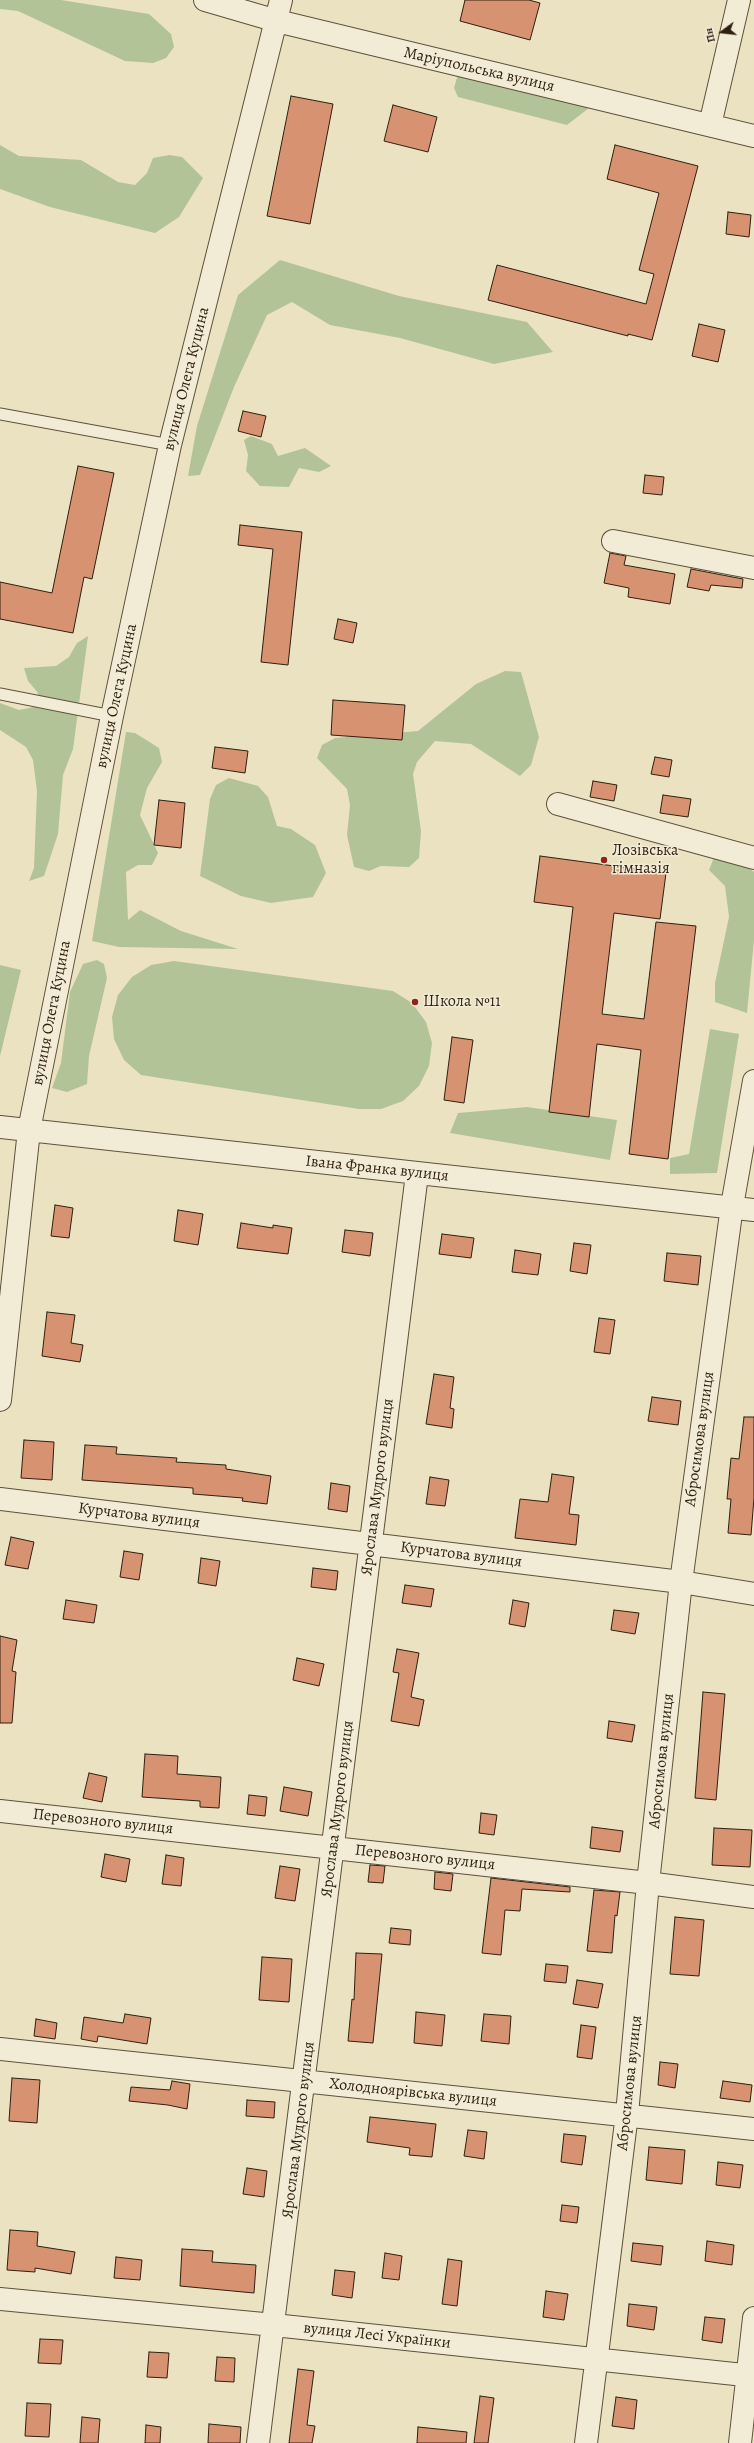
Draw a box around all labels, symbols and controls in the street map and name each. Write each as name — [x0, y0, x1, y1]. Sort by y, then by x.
north arrow — [702, 12, 742, 52]
text: Пн — [701, 26, 719, 44]
street label: Маріупольська вулиця — [402, 43, 556, 97]
street label: вулиця Олега Куцина — [160, 305, 214, 453]
street label: вулиця Олега Куцина — [92, 622, 142, 770]
place label: Лозівська гімназія — [612, 841, 678, 879]
marker: Лозівська гімназія — [599, 855, 609, 865]
street label: вулиця Олега Куцина — [29, 939, 75, 1087]
place label: Школа №11 — [423, 992, 501, 1012]
marker: Школа №11 — [410, 997, 420, 1007]
street label: Івана Франка вулиця — [304, 1152, 450, 1186]
street label: Абросимова вулиця — [681, 1370, 719, 1508]
street label: Ярослава Мудрого вулиця — [358, 1397, 398, 1577]
street label: Курчатова вулиця — [77, 1499, 201, 1533]
street label: Курчатова вулиця — [399, 1538, 523, 1572]
street label: Абросимова вулиця — [645, 1692, 679, 1830]
street label: Ярослава Мудрого вулиця — [318, 1719, 358, 1899]
street label: Перевозного вулиця — [32, 1805, 174, 1839]
street label: Перевозного вулиця — [354, 1841, 496, 1875]
street label: Абросимова вулиця — [613, 2014, 647, 2152]
street label: Ярослава Мудрого вулиця — [279, 2040, 319, 2220]
street label: Холодноярівська вулиця — [328, 2075, 498, 2111]
street label: вулиця Лесі Українки — [302, 2319, 452, 2353]

